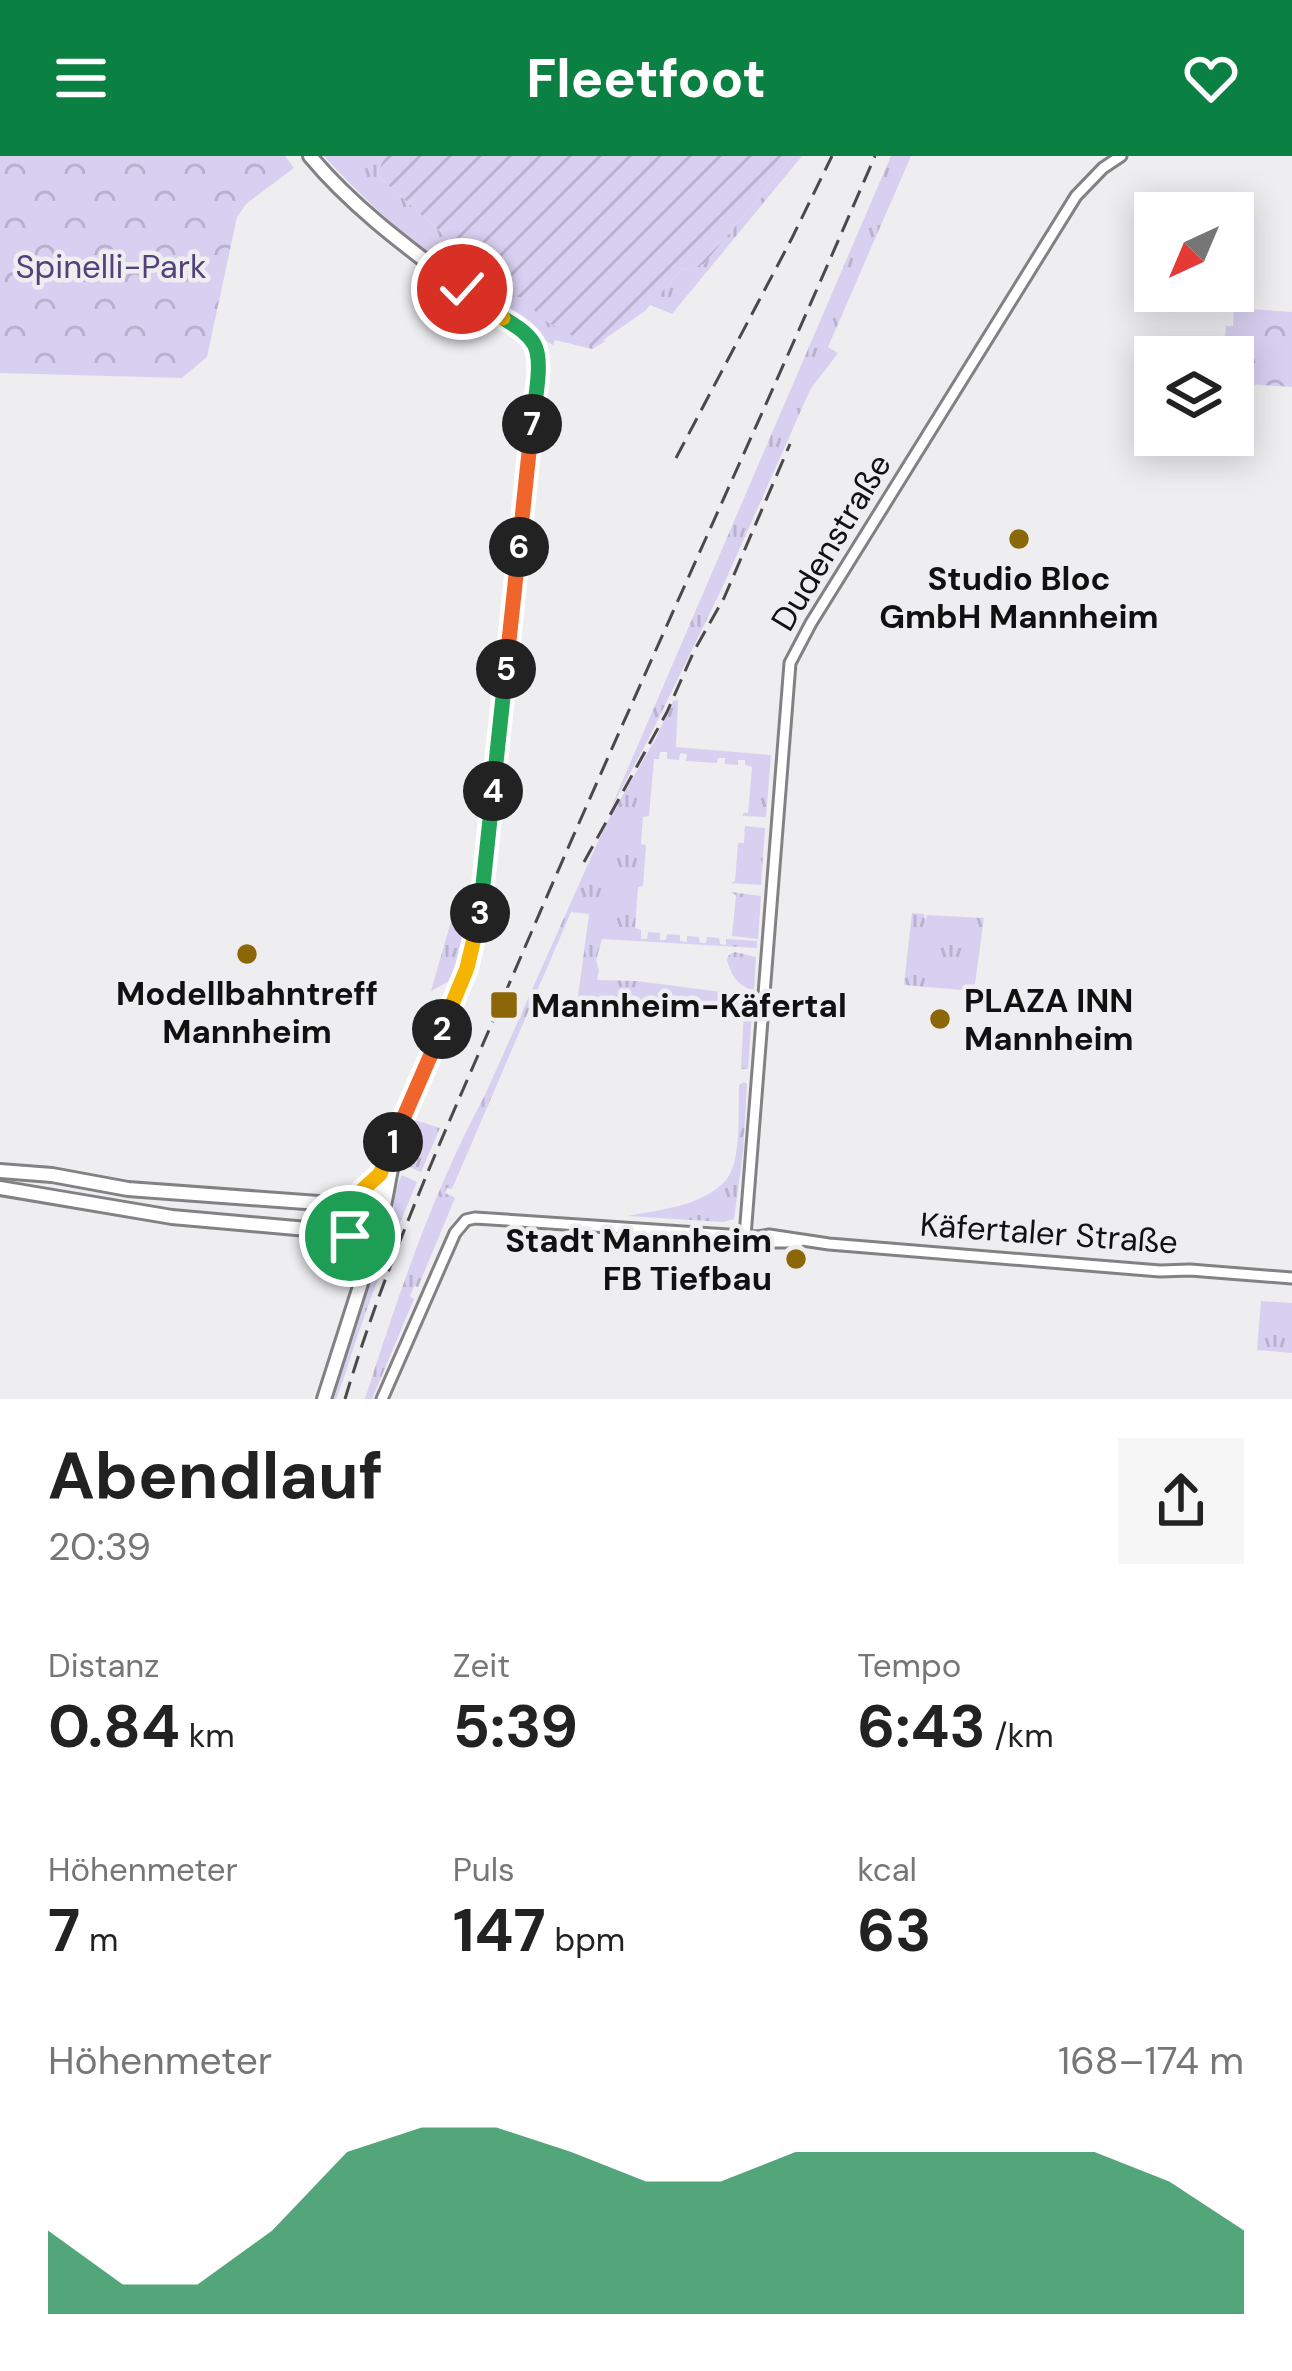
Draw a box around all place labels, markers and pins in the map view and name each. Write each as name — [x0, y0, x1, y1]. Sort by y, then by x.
pin — [411, 238, 513, 340]
pin: 7 — [502, 394, 562, 454]
pin: 6 — [489, 517, 549, 577]
marker: Studio Bloc GmbH Mannheim — [1006, 526, 1032, 552]
place label: Studio Bloc GmbH Mannheim — [879, 557, 1159, 638]
pin: 5 — [476, 639, 536, 699]
pin: 4 — [463, 761, 523, 821]
pin: 3 — [450, 883, 510, 943]
marker: Modellbahntreff Mannheim — [234, 941, 260, 967]
place label: Modellbahntreff Mannheim — [116, 972, 378, 1053]
place label: PLAZA INN Mannheim — [964, 979, 1134, 1060]
place label: Mannheim-Käfertal — [531, 984, 847, 1027]
marker: Mannheim-Käfertal — [488, 989, 520, 1021]
pin: 2 — [412, 999, 472, 1059]
marker: PLAZA INN Mannheim — [927, 1006, 953, 1032]
pin: 1 — [363, 1112, 423, 1172]
pin — [299, 1185, 401, 1287]
place label: Stadt Mannheim FB Tiefbau — [505, 1219, 772, 1300]
marker: Stadt Mannheim FB Tiefbau — [783, 1246, 809, 1272]

